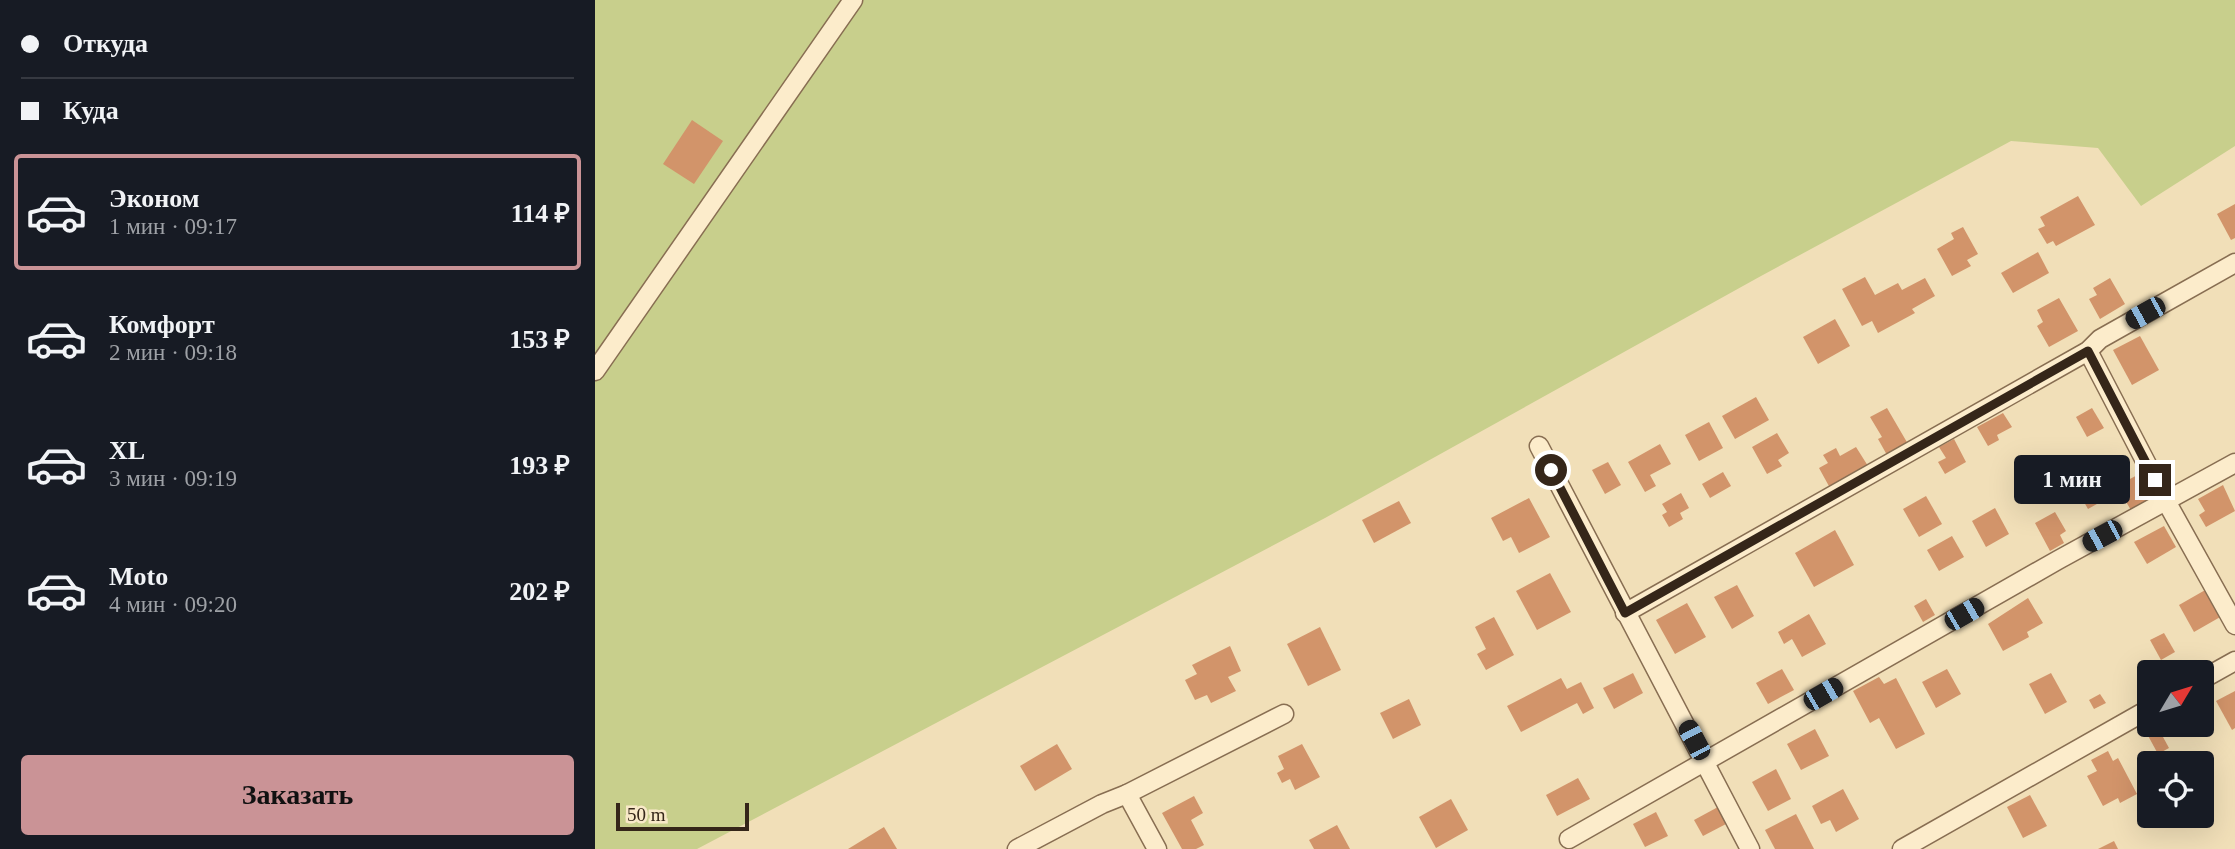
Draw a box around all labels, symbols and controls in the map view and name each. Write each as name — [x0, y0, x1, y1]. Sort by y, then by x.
text: Откуда — [63, 29, 148, 58]
text: Куда — [63, 96, 119, 125]
icon: car — [25, 181, 88, 244]
text: Эконом — [109, 184, 199, 213]
text: 114 ₽ — [511, 199, 570, 228]
text: 1 мин · 09:17 — [109, 214, 237, 239]
car — [2122, 294, 2169, 332]
icon: car — [25, 307, 88, 370]
text: Комфорт — [109, 310, 215, 339]
text: 153 ₽ — [509, 325, 570, 354]
text: 2 мин · 09:18 — [109, 340, 237, 365]
icon: car — [25, 433, 88, 496]
text: XL — [109, 436, 145, 465]
text: 193 ₽ — [509, 451, 570, 480]
route start — [1535, 454, 1567, 486]
callout: 1 мин — [2015, 456, 2131, 504]
route end — [2139, 464, 2171, 496]
text: 3 мин · 09:19 — [109, 466, 237, 491]
text: 1 мин — [2042, 467, 2102, 492]
car — [2079, 517, 2126, 555]
icon: car — [25, 559, 88, 622]
text: Moto — [109, 562, 168, 591]
text: 202 ₽ — [509, 577, 570, 606]
text: 4 мин · 09:20 — [109, 592, 237, 617]
car — [1941, 594, 1988, 634]
north arrow — [2137, 660, 2214, 737]
map controls — [2137, 660, 2214, 828]
car — [1800, 674, 1847, 714]
car — [1675, 717, 1714, 763]
button: locate — [2137, 751, 2214, 828]
button: Заказать — [21, 755, 574, 835]
scale bar — [616, 800, 749, 832]
text: 50 m — [627, 804, 666, 825]

